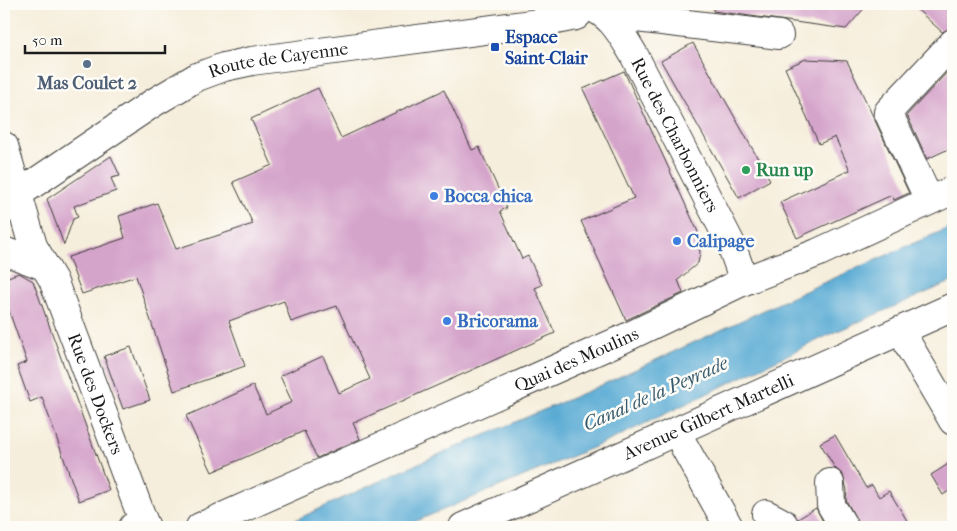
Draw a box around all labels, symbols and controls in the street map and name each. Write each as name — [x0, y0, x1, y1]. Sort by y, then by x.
scale bar — [25, 22, 165, 54]
place label: Espace Saint-Clair — [505, 27, 588, 69]
text: 50 m — [32, 31, 63, 49]
street label: Route de Cayenne — [205, 38, 350, 83]
marker: Espace Saint-Clair — [489, 41, 501, 53]
street label: Rue des Charbonniers — [626, 54, 723, 216]
marker: Mas Coulet 2 — [81, 58, 93, 70]
place label: Mas Coulet 2 — [36, 73, 137, 94]
place label: Run up — [756, 160, 813, 181]
marker: Run up — [740, 164, 752, 176]
place label: Bocca chica — [444, 186, 533, 207]
marker: Bocca chica — [428, 190, 440, 202]
place label: Calipage — [687, 231, 754, 252]
marker: Calipage — [671, 235, 683, 247]
place label: Bricorama — [457, 311, 538, 332]
marker: Bricorama — [441, 315, 453, 327]
street label: Quai des Moulins — [511, 323, 642, 397]
street label: Rue des Dockers — [63, 330, 128, 458]
water label: Canal de la Peyrade — [580, 352, 732, 436]
street label: Avenue Gilbert Martelli — [619, 370, 798, 465]

